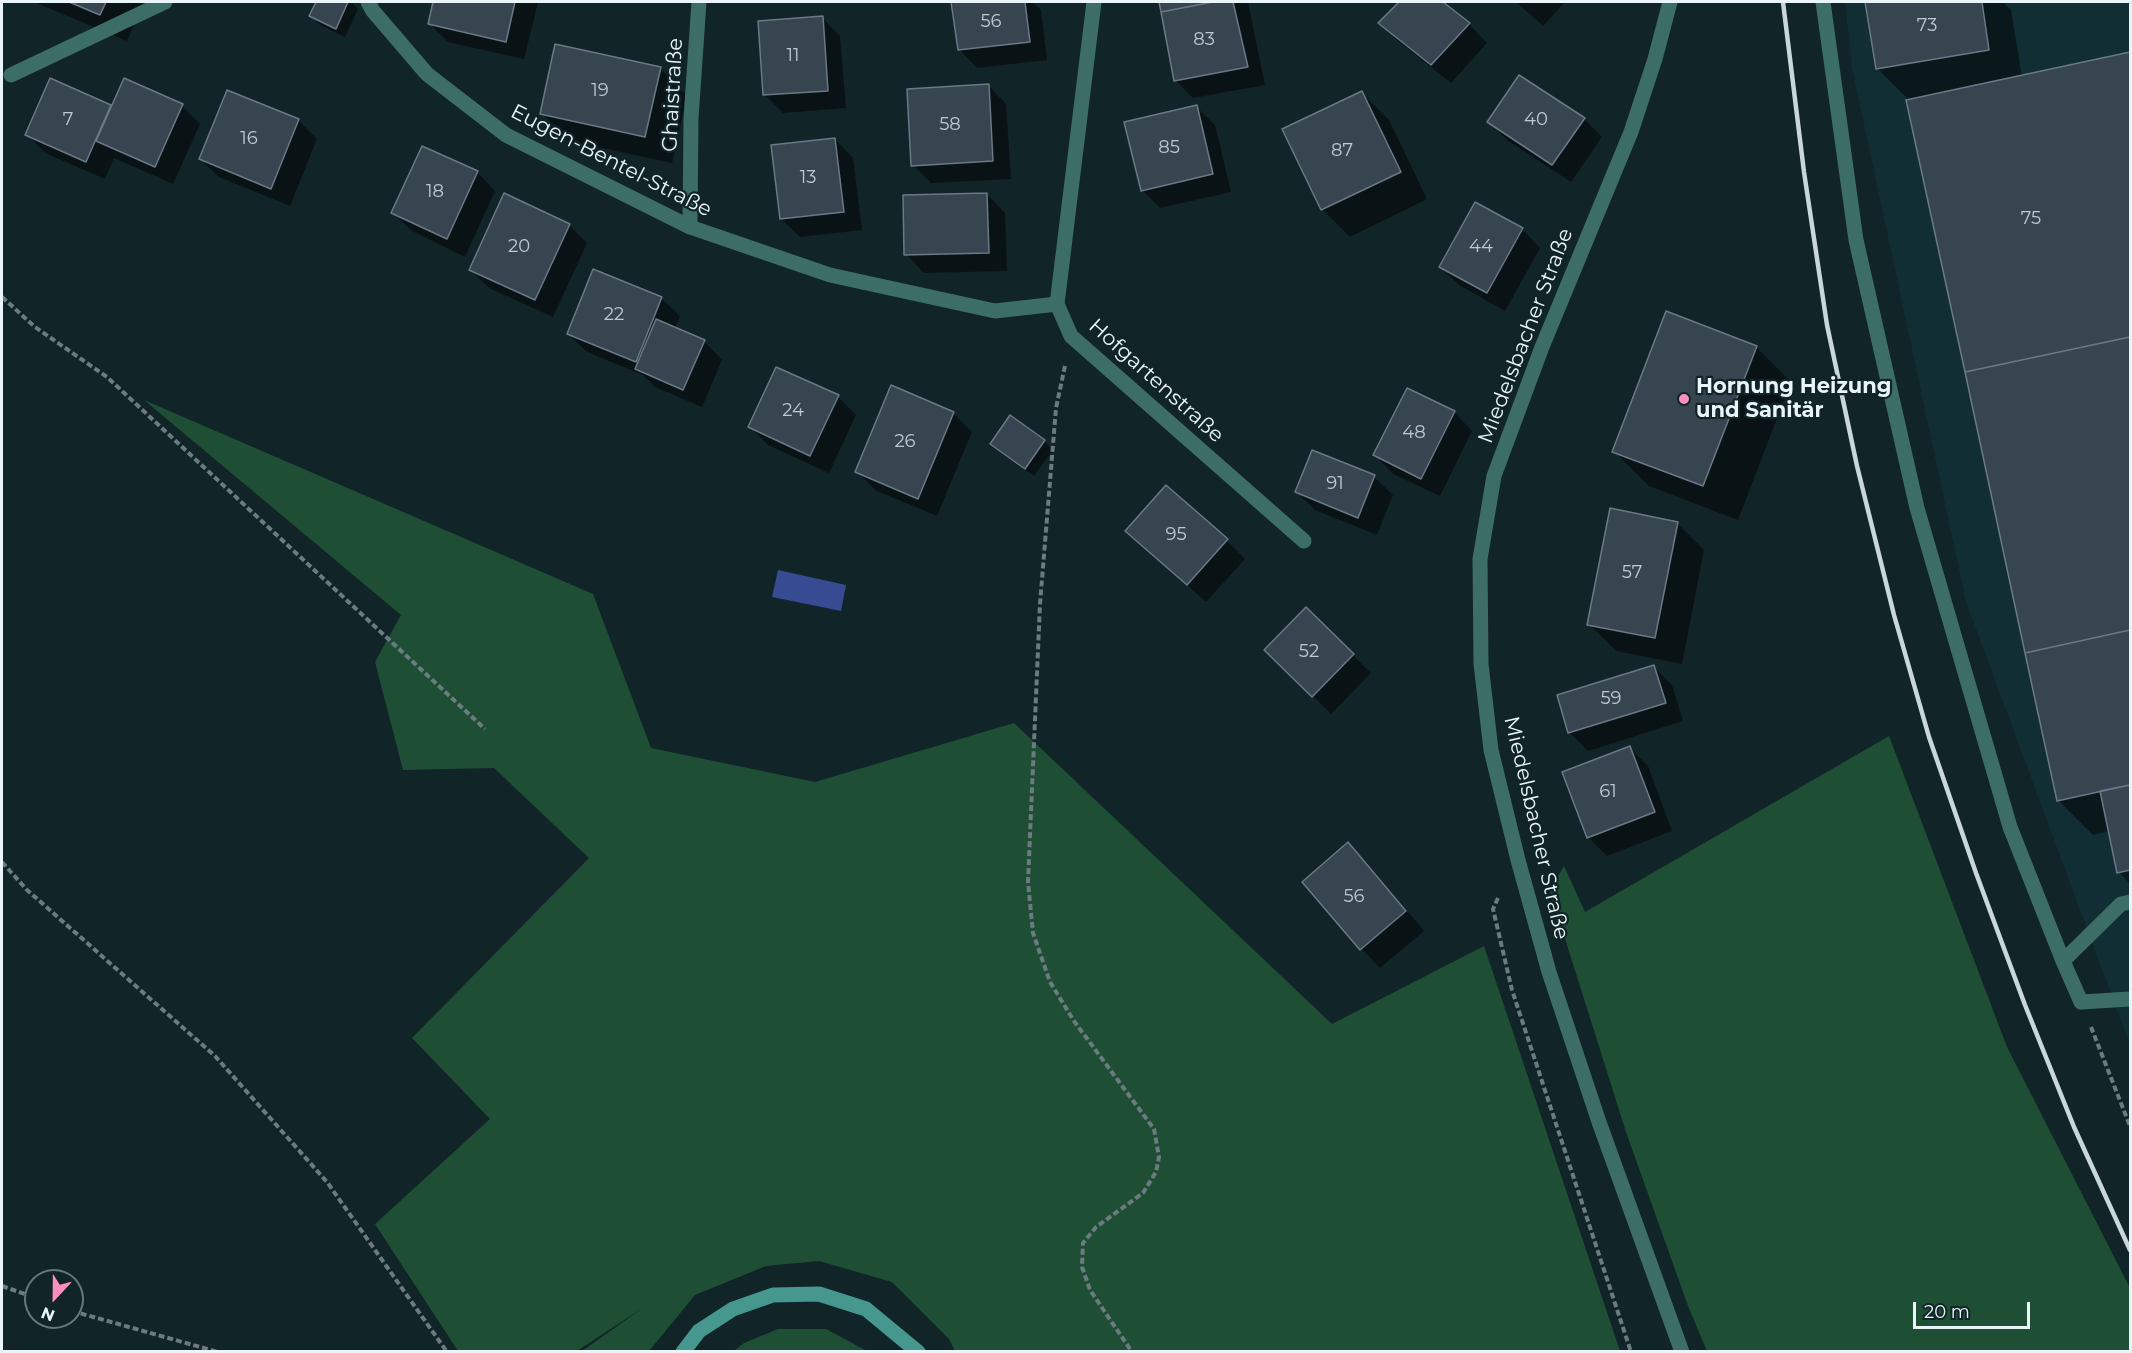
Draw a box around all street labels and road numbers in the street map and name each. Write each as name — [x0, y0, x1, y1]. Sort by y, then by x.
street label: Ghaistraße — [657, 37, 689, 153]
street label: Eugen-Bentel-Straße — [506, 99, 716, 223]
street label: Miedelsbacher Straße — [1473, 225, 1579, 447]
street label: Hofgartenstraße — [1083, 314, 1229, 448]
street label: Miedelsbacher Straße — [1498, 714, 1574, 942]

